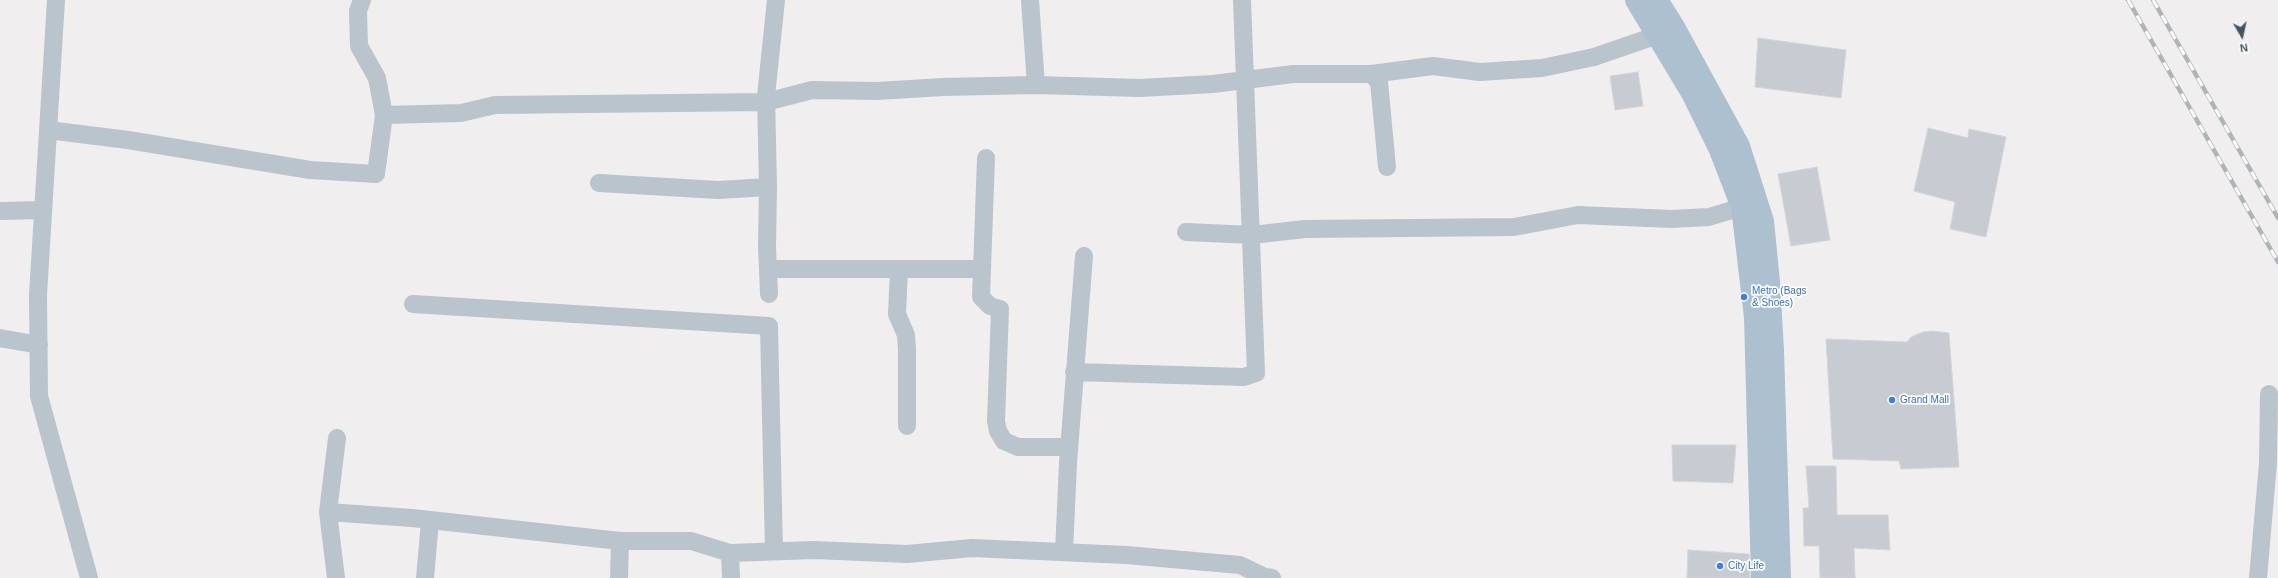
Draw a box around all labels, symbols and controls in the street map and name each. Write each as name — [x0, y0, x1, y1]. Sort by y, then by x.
north arrow — [2222, 16, 2262, 56]
text: N — [2239, 41, 2249, 54]
place label: Metro (Bags & Shoes) — [1752, 285, 1806, 308]
marker: Metro (Bags & Shoes) — [1739, 292, 1749, 302]
place label: Grand Mall — [1900, 394, 1949, 406]
marker: Grand Mall — [1887, 395, 1897, 405]
place label: City Life — [1728, 560, 1764, 572]
marker: City Life — [1715, 561, 1725, 571]

